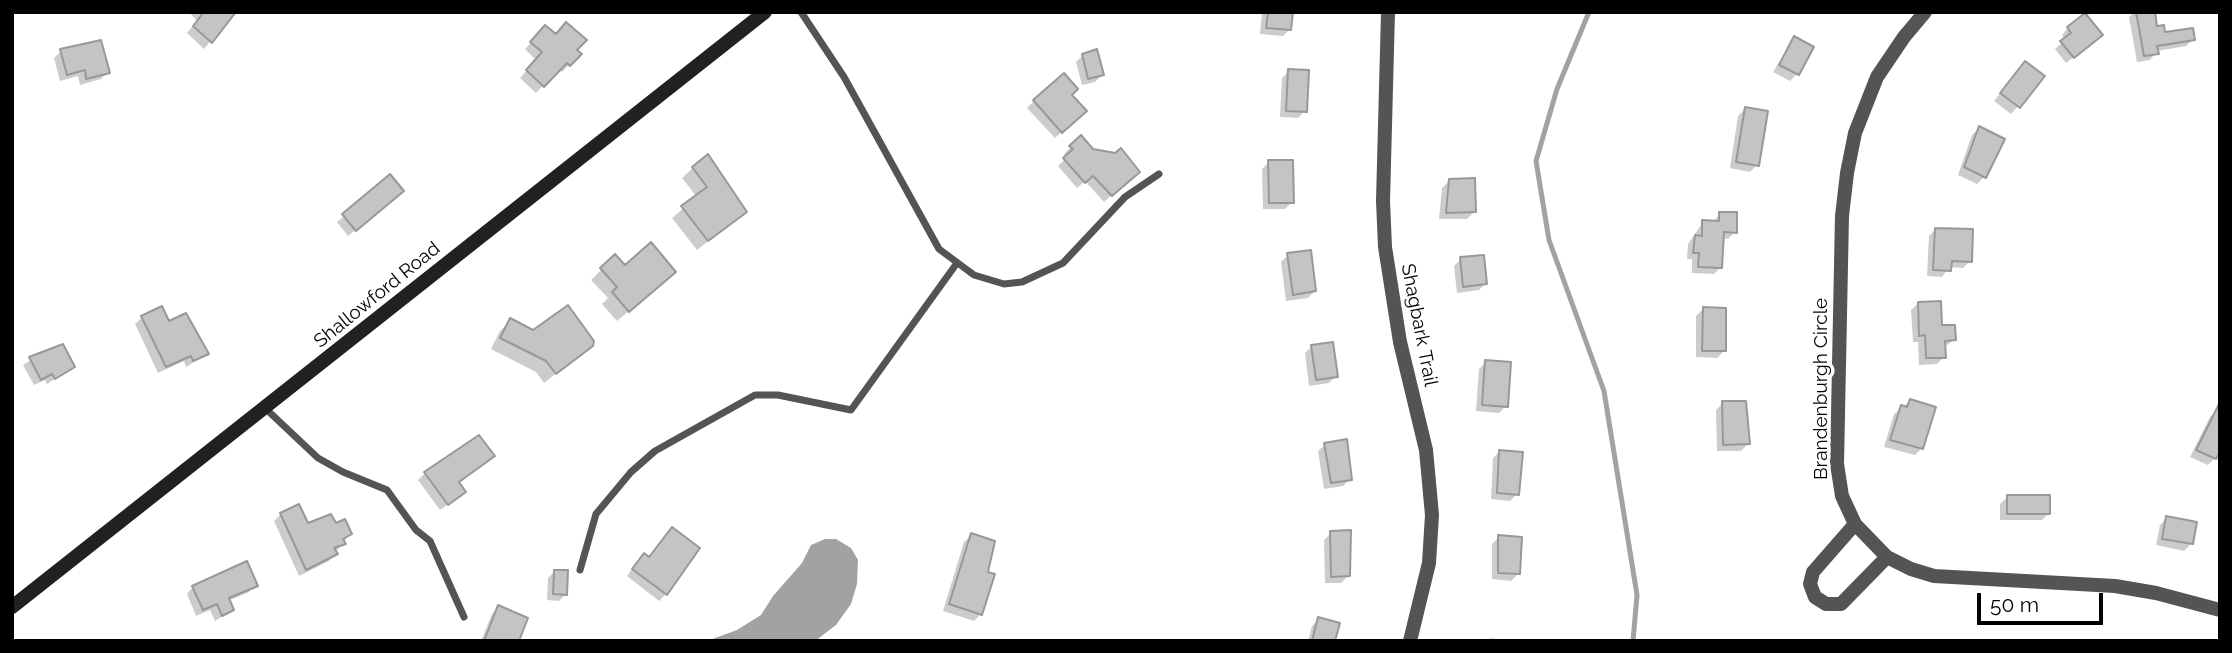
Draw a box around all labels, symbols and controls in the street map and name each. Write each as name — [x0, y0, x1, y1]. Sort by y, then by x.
street label: Shallowford Road — [309, 237, 445, 353]
street label: Shagbark Trail — [1396, 262, 1442, 388]
street label: Brandenburgh Circle — [1810, 298, 1832, 480]
scale bar — [1980, 580, 2106, 624]
text: 50 m — [1990, 592, 2039, 617]

